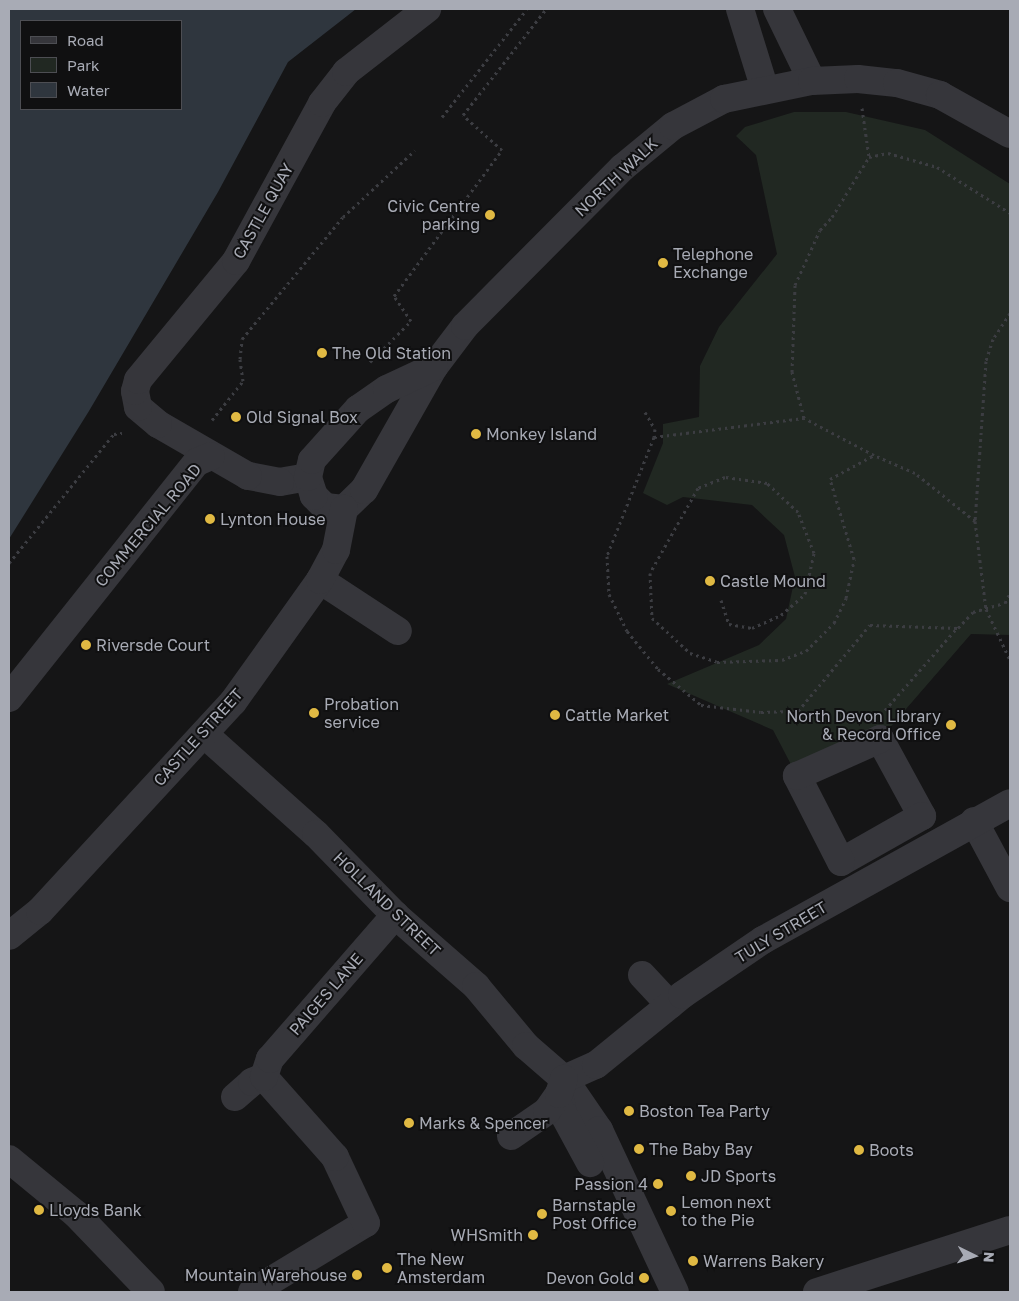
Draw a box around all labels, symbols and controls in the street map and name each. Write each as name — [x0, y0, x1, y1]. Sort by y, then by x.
legend — [20, 20, 182, 110]
text: Road — [67, 31, 104, 49]
text: Park — [67, 56, 99, 74]
text: Water — [67, 81, 110, 99]
street label: NORTH WALK — [571, 134, 661, 220]
street label: CASTLE QUAY — [229, 160, 297, 262]
place label: Civic Centre parking — [387, 196, 480, 234]
marker: Civic Centre parking — [484, 209, 496, 221]
place label: Telephone Exchange — [673, 244, 753, 282]
marker: Telephone Exchange — [657, 257, 669, 269]
place label: The Old Station — [332, 343, 451, 363]
marker: The Old Station — [316, 347, 328, 359]
place label: Old Signal Box — [246, 407, 358, 427]
marker: Old Signal Box — [230, 411, 242, 423]
place label: Monkey Island — [486, 424, 597, 444]
marker: Monkey Island — [470, 428, 482, 440]
street label: COMMERCIAL ROAD — [91, 459, 205, 591]
place label: Lynton House — [220, 509, 326, 529]
marker: Lynton House — [204, 513, 216, 525]
place label: Castle Mound — [720, 571, 826, 591]
marker: Castle Mound — [704, 575, 716, 587]
place label: Riversde Court — [96, 635, 210, 655]
marker: Riversde Court — [80, 639, 92, 651]
street label: CASTLE STREET — [149, 684, 247, 790]
place label: Probation service — [324, 694, 399, 732]
place label: Cattle Market — [565, 705, 669, 725]
place label: North Devon Library & Record Office — [786, 706, 941, 744]
marker: Probation service — [308, 707, 320, 719]
marker: Cattle Market — [549, 709, 561, 721]
marker: North Devon Library & Record Office — [945, 719, 957, 731]
street label: HOLLAND STREET — [330, 848, 444, 960]
street label: TULY STREET — [732, 897, 830, 967]
street label: PAIGES LANE — [285, 949, 367, 1039]
place label: Boston Tea Party — [639, 1101, 770, 1121]
marker: Boston Tea Party — [623, 1105, 635, 1117]
place label: Marks & Spencer — [419, 1113, 548, 1133]
marker: Marks & Spencer — [403, 1117, 415, 1129]
place label: The Baby Bay — [649, 1139, 753, 1159]
place label: Boots — [869, 1140, 914, 1160]
marker: The Baby Bay — [633, 1143, 645, 1155]
marker: Boots — [853, 1144, 865, 1156]
place label: JD Sports — [701, 1166, 776, 1186]
marker: JD Sports — [685, 1170, 697, 1182]
place label: Passion 4 — [574, 1174, 648, 1194]
marker: Passion 4 — [652, 1178, 664, 1190]
place label: Lemon next to the Pie — [681, 1192, 771, 1230]
place label: Barnstaple Post Office — [552, 1195, 637, 1233]
place label: Lloyds Bank — [49, 1200, 142, 1220]
marker: Lloyds Bank — [33, 1204, 45, 1216]
marker: Lemon next to the Pie — [665, 1205, 677, 1217]
marker: Barnstaple Post Office — [536, 1208, 548, 1220]
place label: WHSmith — [451, 1225, 523, 1245]
marker: WHSmith — [527, 1229, 539, 1241]
north arrow — [949, 1231, 999, 1281]
place label: The New Amsterdam — [397, 1249, 485, 1287]
place label: Warrens Bakery — [703, 1251, 824, 1271]
text: N — [981, 1251, 998, 1263]
marker: Warrens Bakery — [687, 1255, 699, 1267]
marker: The New Amsterdam — [381, 1262, 393, 1274]
place label: Mountain Warehouse — [185, 1265, 347, 1285]
place label: Devon Gold — [546, 1268, 634, 1288]
marker: Mountain Warehouse — [351, 1269, 363, 1281]
marker: Devon Gold — [638, 1272, 650, 1284]

